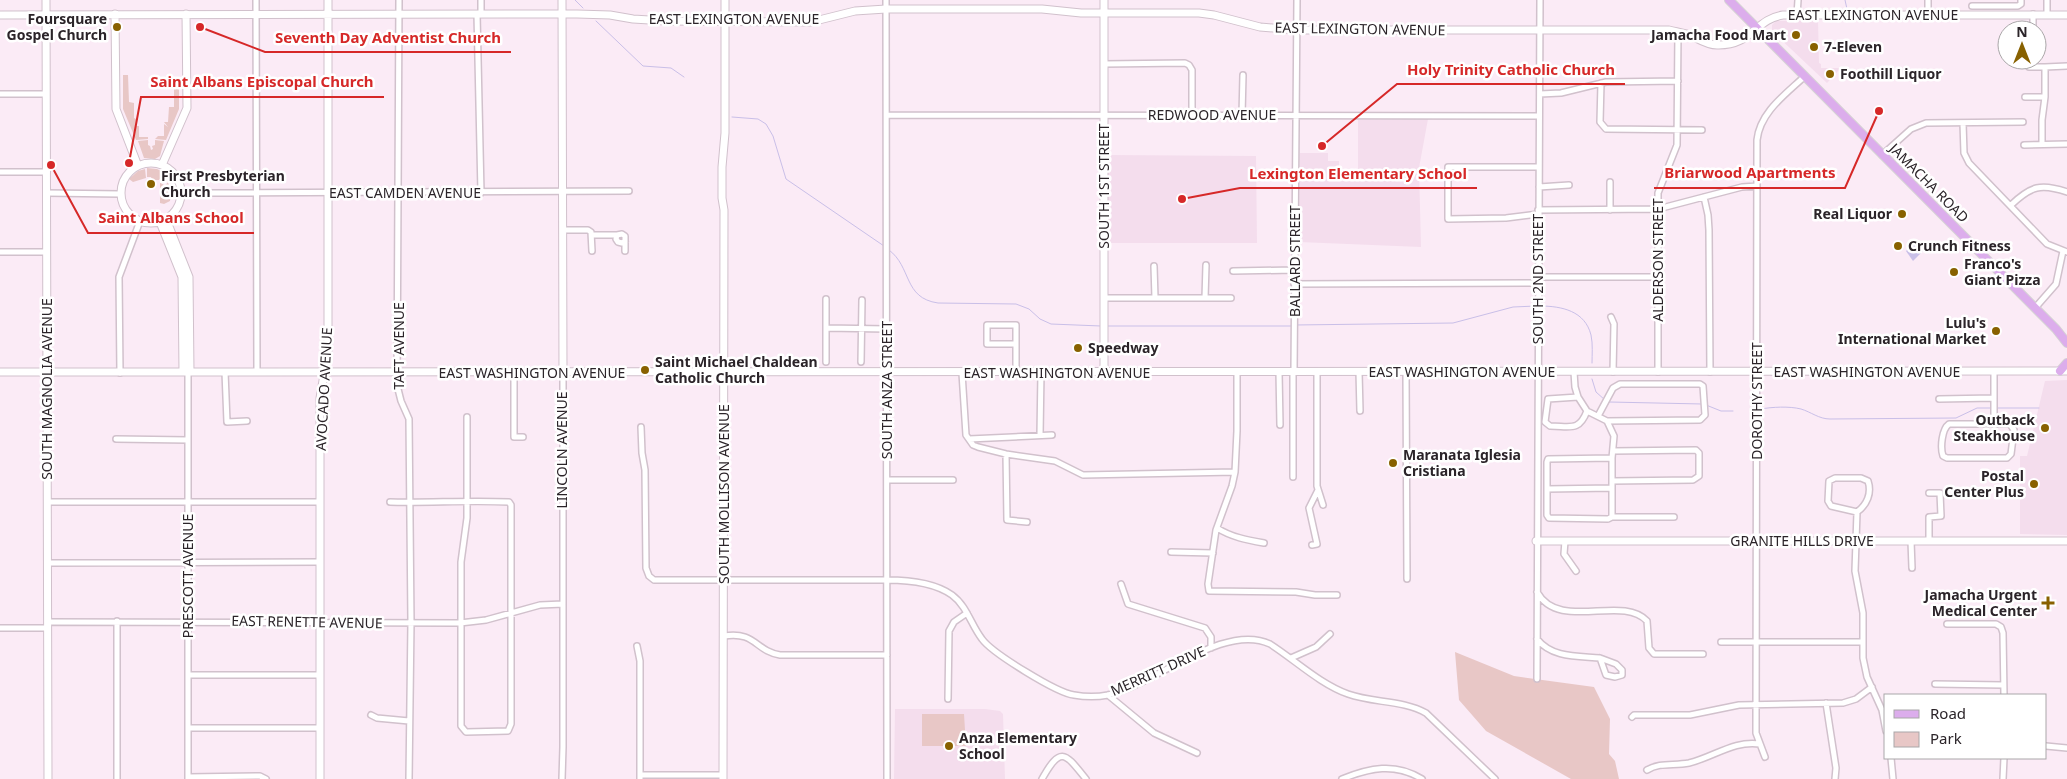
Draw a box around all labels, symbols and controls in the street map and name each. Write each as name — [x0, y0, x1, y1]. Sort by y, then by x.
street label: EAST LEXINGTON AVENUE — [1788, 5, 1958, 24]
place label: Foursquare Gospel Church — [7, 9, 107, 44]
street label: EAST LEXINGTON AVENUE — [649, 9, 819, 28]
street label: EAST LEXINGTON AVENUE — [1275, 18, 1446, 39]
north arrow — [1997, 20, 2047, 70]
marker: Foursquare Gospel Church — [111, 21, 123, 33]
callout: Seventh Day Adventist Church — [265, 22, 511, 52]
text: N — [2016, 22, 2028, 41]
place label: Jamacha Food Mart — [1649, 25, 1786, 44]
text: Seventh Day Adventist Church — [275, 27, 501, 47]
marker: Jamacha Food Mart — [1790, 29, 1802, 41]
place label: 7-Eleven — [1824, 37, 1882, 56]
marker: 7-Eleven — [1808, 41, 1820, 53]
callout: Holy Trinity Catholic Church — [1397, 54, 1625, 84]
text: Holy Trinity Catholic Church — [1407, 59, 1615, 79]
place label: Foothill Liquor — [1840, 64, 1942, 83]
callout: Saint Albans Episcopal Church — [141, 67, 384, 97]
marker: Foothill Liquor — [1824, 68, 1836, 80]
text: Saint Albans Episcopal Church — [150, 71, 374, 91]
street label: REDWOOD AVENUE — [1148, 105, 1276, 124]
street label: SOUTH 1ST STREET — [1094, 123, 1113, 249]
street label: JAMACHA ROAD — [1884, 138, 1973, 226]
callout: Lexington Elementary School — [1240, 158, 1477, 188]
callout: Briarwood Apartments — [1654, 158, 1845, 188]
text: Briarwood Apartments — [1664, 162, 1836, 182]
text: Lexington Elementary School — [1249, 163, 1467, 183]
place label: First Presbyterian Church — [161, 166, 285, 201]
marker: First Presbyterian Church — [145, 178, 157, 190]
street label: EAST CAMDEN AVENUE — [329, 183, 481, 202]
street label: ALDERSON STREET — [1648, 198, 1667, 322]
callout: Saint Albans School — [88, 203, 254, 233]
place label: Real Liquor — [1813, 204, 1893, 223]
street label: BALLARD STREET — [1285, 205, 1304, 317]
text: Saint Albans School — [98, 207, 244, 227]
marker: Real Liquor — [1896, 208, 1908, 220]
street label: SOUTH 2ND STREET — [1528, 213, 1547, 344]
place label: Crunch Fitness — [1908, 236, 2011, 255]
marker: Crunch Fitness — [1892, 240, 1904, 252]
place label: Franco's Giant Pizza — [1964, 254, 2041, 289]
marker: Franco's Giant Pizza — [1948, 266, 1960, 278]
street label: SOUTH MAGNOLIA AVENUE — [37, 298, 56, 480]
street label: TAFT AVENUE — [389, 302, 408, 390]
place label: Lulu's International Market — [1838, 313, 1986, 348]
street label: SOUTH ANZA STREET — [877, 321, 896, 459]
marker: Lulu's International Market — [1990, 325, 2002, 337]
street label: AVOCADO AVENUE — [311, 327, 336, 451]
place label: Speedway — [1088, 338, 1159, 357]
marker: Speedway — [1072, 342, 1084, 354]
street label: DOROTHY STREET — [1747, 342, 1766, 460]
place label: Saint Michael Chaldean Catholic Church — [655, 352, 818, 387]
street label: EAST WASHINGTON AVENUE — [1369, 362, 1555, 381]
street label: EAST WASHINGTON AVENUE — [1774, 362, 1960, 381]
street label: EAST WASHINGTON AVENUE — [439, 363, 625, 382]
street label: EAST WASHINGTON AVENUE — [964, 363, 1150, 382]
marker: Saint Michael Chaldean Catholic Church — [639, 364, 651, 376]
street label: LINCOLN AVENUE — [552, 391, 571, 509]
street label: SOUTH MOLLISON AVENUE — [714, 404, 733, 584]
place label: Outback Steakhouse — [1953, 410, 2035, 445]
marker: Outback Steakhouse — [2039, 422, 2051, 434]
place label: Maranata Iglesia Cristiana — [1403, 445, 1521, 480]
marker: Maranata Iglesia Cristiana — [1387, 457, 1399, 469]
place label: Postal Center Plus — [1944, 466, 2024, 501]
marker: Postal Center Plus — [2028, 478, 2040, 490]
street label: PRESCOTT AVENUE — [178, 514, 197, 638]
street label: GRANITE HILLS DRIVE — [1730, 531, 1874, 550]
place label: Jamacha Urgent Medical Center — [1923, 585, 2038, 620]
marker: Jamacha Urgent Medical Center — [2041, 596, 2055, 610]
street label: EAST RENETTE AVENUE — [231, 611, 383, 632]
street label: MERRITT DRIVE — [1107, 641, 1208, 700]
legend — [1884, 694, 2047, 759]
text: Road — [1930, 703, 1966, 723]
place label: Anza Elementary School — [959, 728, 1077, 763]
text: Park — [1930, 728, 1962, 748]
marker: Anza Elementary School — [943, 740, 955, 752]

